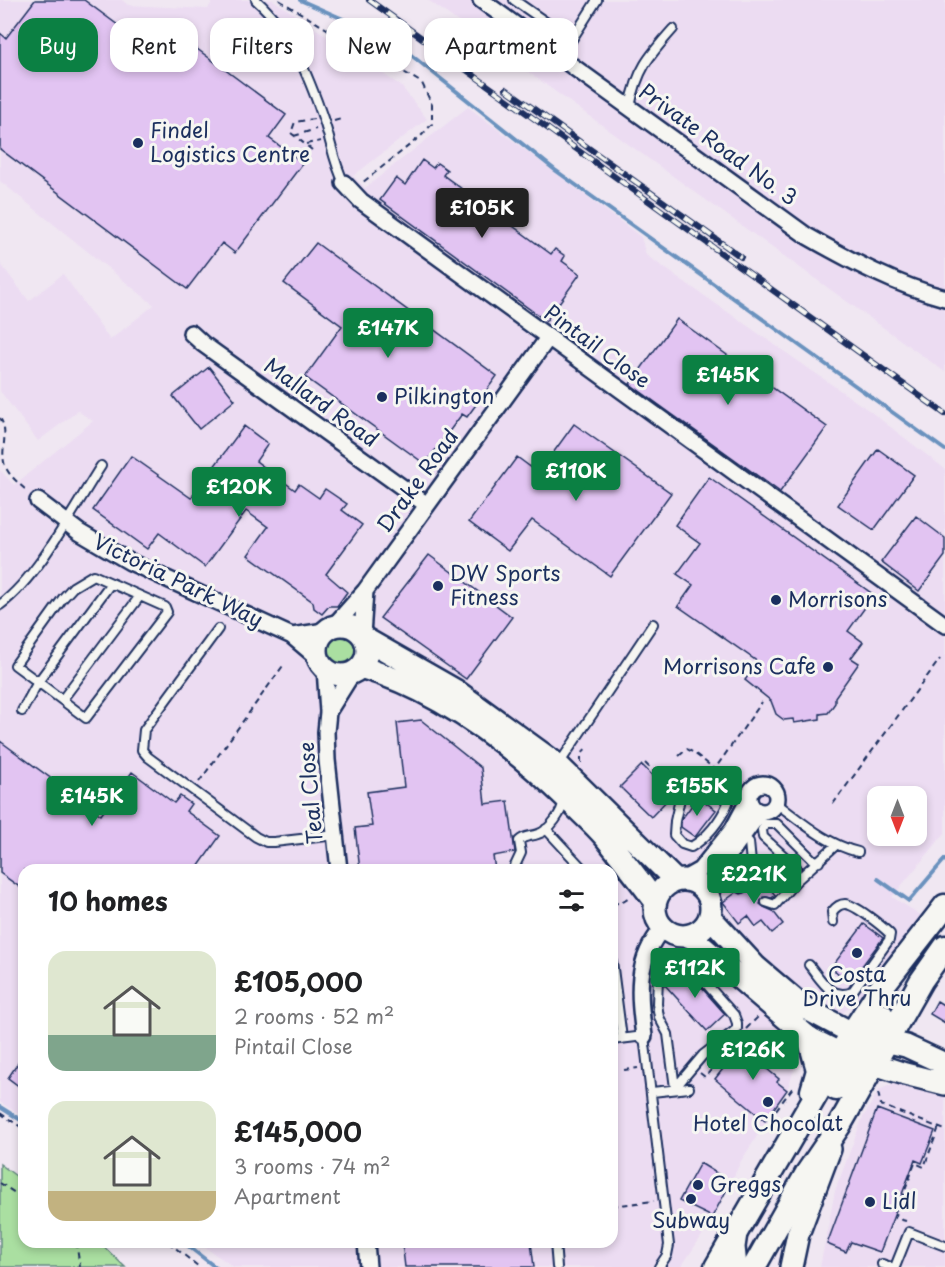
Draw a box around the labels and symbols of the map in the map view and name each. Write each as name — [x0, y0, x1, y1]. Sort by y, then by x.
street label: Private Road No. 3 — [633, 75, 805, 212]
place label: Findel Logistics Centre — [150, 113, 310, 169]
marker: Findel Logistics Centre — [131, 136, 145, 150]
pin: £105K — [440, 188, 524, 239]
street label: Pintail Close — [538, 296, 658, 395]
pin: £147K — [346, 308, 430, 359]
street label: Mallard Road — [258, 349, 386, 454]
pin: £145K — [686, 355, 770, 406]
place label: Pilkington — [394, 379, 495, 411]
marker: Pilkington — [375, 390, 389, 404]
street label: Drake Road — [368, 421, 465, 538]
pin: £110K — [534, 451, 618, 502]
pin: £120K — [197, 467, 281, 518]
street label: Victoria Park Way — [89, 524, 269, 634]
place label: DW Sports Fitness — [450, 556, 561, 612]
marker: DW Sports Fitness — [431, 579, 445, 593]
place label: Morrisons — [788, 582, 887, 614]
marker: Morrisons — [769, 593, 783, 607]
place label: Morrisons Cafe — [663, 649, 816, 681]
marker: Morrisons Cafe — [821, 660, 835, 674]
street label: Teal Close — [289, 741, 329, 846]
pin: £155K — [655, 766, 739, 817]
pin: £145K — [50, 776, 134, 827]
north arrow — [867, 786, 927, 846]
pin: £221K — [712, 854, 796, 905]
marker: Costa Drive Thru — [850, 946, 864, 960]
pin: £112K — [653, 948, 737, 999]
place label: Costa Drive Thru — [802, 957, 912, 1013]
pin: £126K — [711, 1030, 795, 1081]
marker: Hotel Chocolat — [761, 1095, 775, 1109]
place label: Hotel Chocolat — [693, 1106, 843, 1138]
place label: Greggs — [710, 1167, 781, 1199]
marker: Greggs — [691, 1178, 705, 1192]
place label: Lidl — [882, 1184, 917, 1216]
marker: Subway — [684, 1192, 698, 1206]
marker: Lidl — [863, 1195, 877, 1209]
place label: Subway — [652, 1203, 730, 1235]

